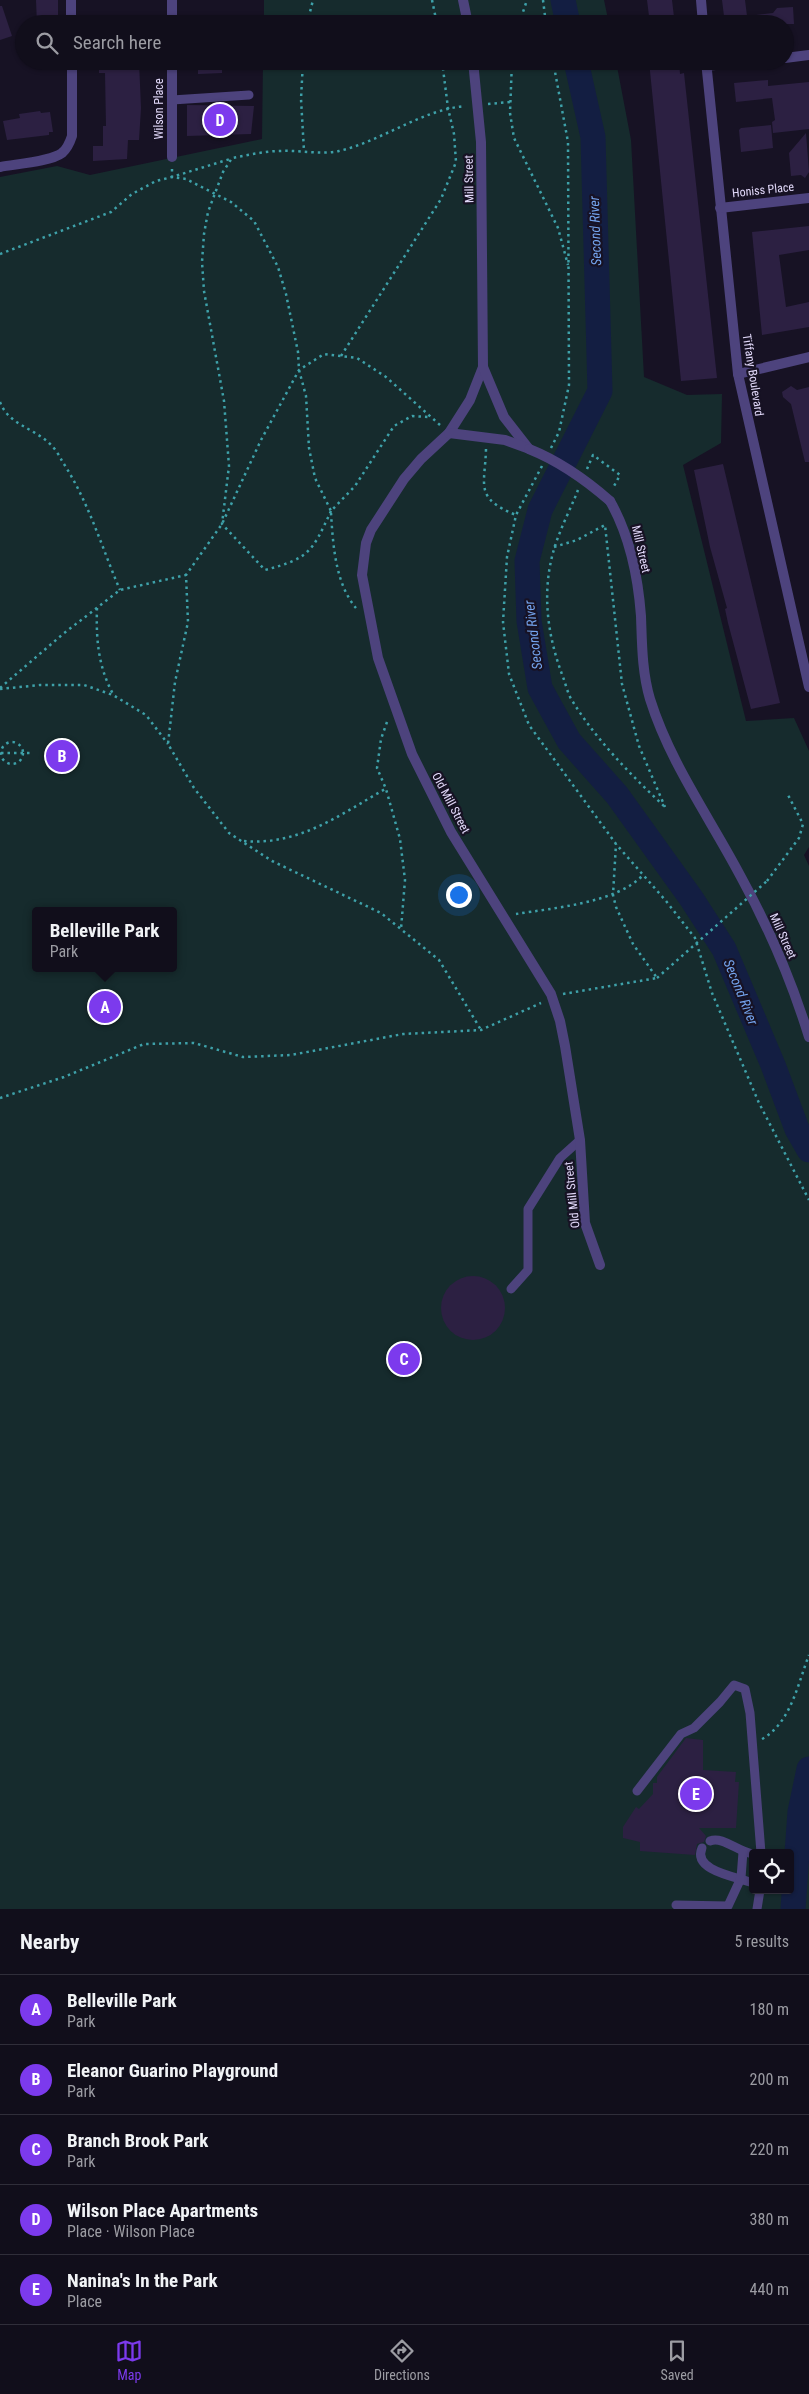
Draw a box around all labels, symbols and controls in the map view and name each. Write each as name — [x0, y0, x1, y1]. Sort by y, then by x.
search box — [15, 15, 794, 70]
icon: search — [33, 29, 61, 57]
text: Search here — [73, 31, 161, 54]
street label: Wilson Place — [152, 78, 166, 140]
pin: D — [204, 101, 236, 139]
street label: Mill Street — [462, 154, 476, 203]
street label: Honiss Place — [731, 180, 795, 200]
water label: Second River — [586, 195, 604, 266]
street label: Tiffany Boulevard — [740, 333, 766, 417]
street label: Mill Street — [629, 524, 653, 574]
water label: Second River — [521, 599, 545, 670]
pin: B — [46, 737, 78, 775]
street label: Old Mill Street — [429, 770, 473, 836]
your location — [446, 882, 472, 908]
popup — [32, 907, 177, 972]
street label: Mill Street — [767, 911, 799, 961]
text: Belleville Park — [50, 919, 159, 942]
text: Park — [50, 942, 78, 961]
water label: Second River — [721, 957, 762, 1028]
pin: A — [89, 988, 121, 1026]
street label: Old Mill Street — [561, 1161, 582, 1229]
pin: C — [388, 1340, 420, 1378]
pin: E — [680, 1775, 712, 1813]
map controls — [749, 1849, 794, 1894]
button: locate — [749, 1849, 794, 1894]
text: Nearby — [20, 1930, 79, 1954]
text: 5 results — [734, 1932, 789, 1951]
text: Belleville Park — [67, 1989, 177, 2012]
text: A — [31, 2000, 41, 2019]
text: 180 m — [750, 2000, 789, 2019]
text: Park — [67, 2012, 96, 2031]
text: Eleanor Guarino Playground — [67, 2059, 278, 2082]
text: B — [32, 2070, 40, 2089]
text: 200 m — [750, 2070, 789, 2089]
text: Park — [67, 2082, 96, 2101]
text: Branch Brook Park — [67, 2129, 208, 2152]
text: C — [31, 2140, 41, 2159]
text: 220 m — [750, 2140, 789, 2159]
text: Park — [67, 2152, 96, 2171]
text: Wilson Place Apartments — [67, 2199, 258, 2222]
text: D — [31, 2210, 41, 2229]
text: 380 m — [750, 2210, 789, 2229]
text: Place · Wilson Place — [67, 2222, 195, 2241]
text: Nanina's In the Park — [67, 2269, 218, 2292]
text: E — [32, 2280, 40, 2299]
text: 440 m — [750, 2280, 789, 2299]
text: Place — [67, 2292, 102, 2311]
tab: Map — [115, 2337, 143, 2383]
tab: Directions — [374, 2337, 430, 2383]
tab: Saved — [660, 2337, 694, 2383]

